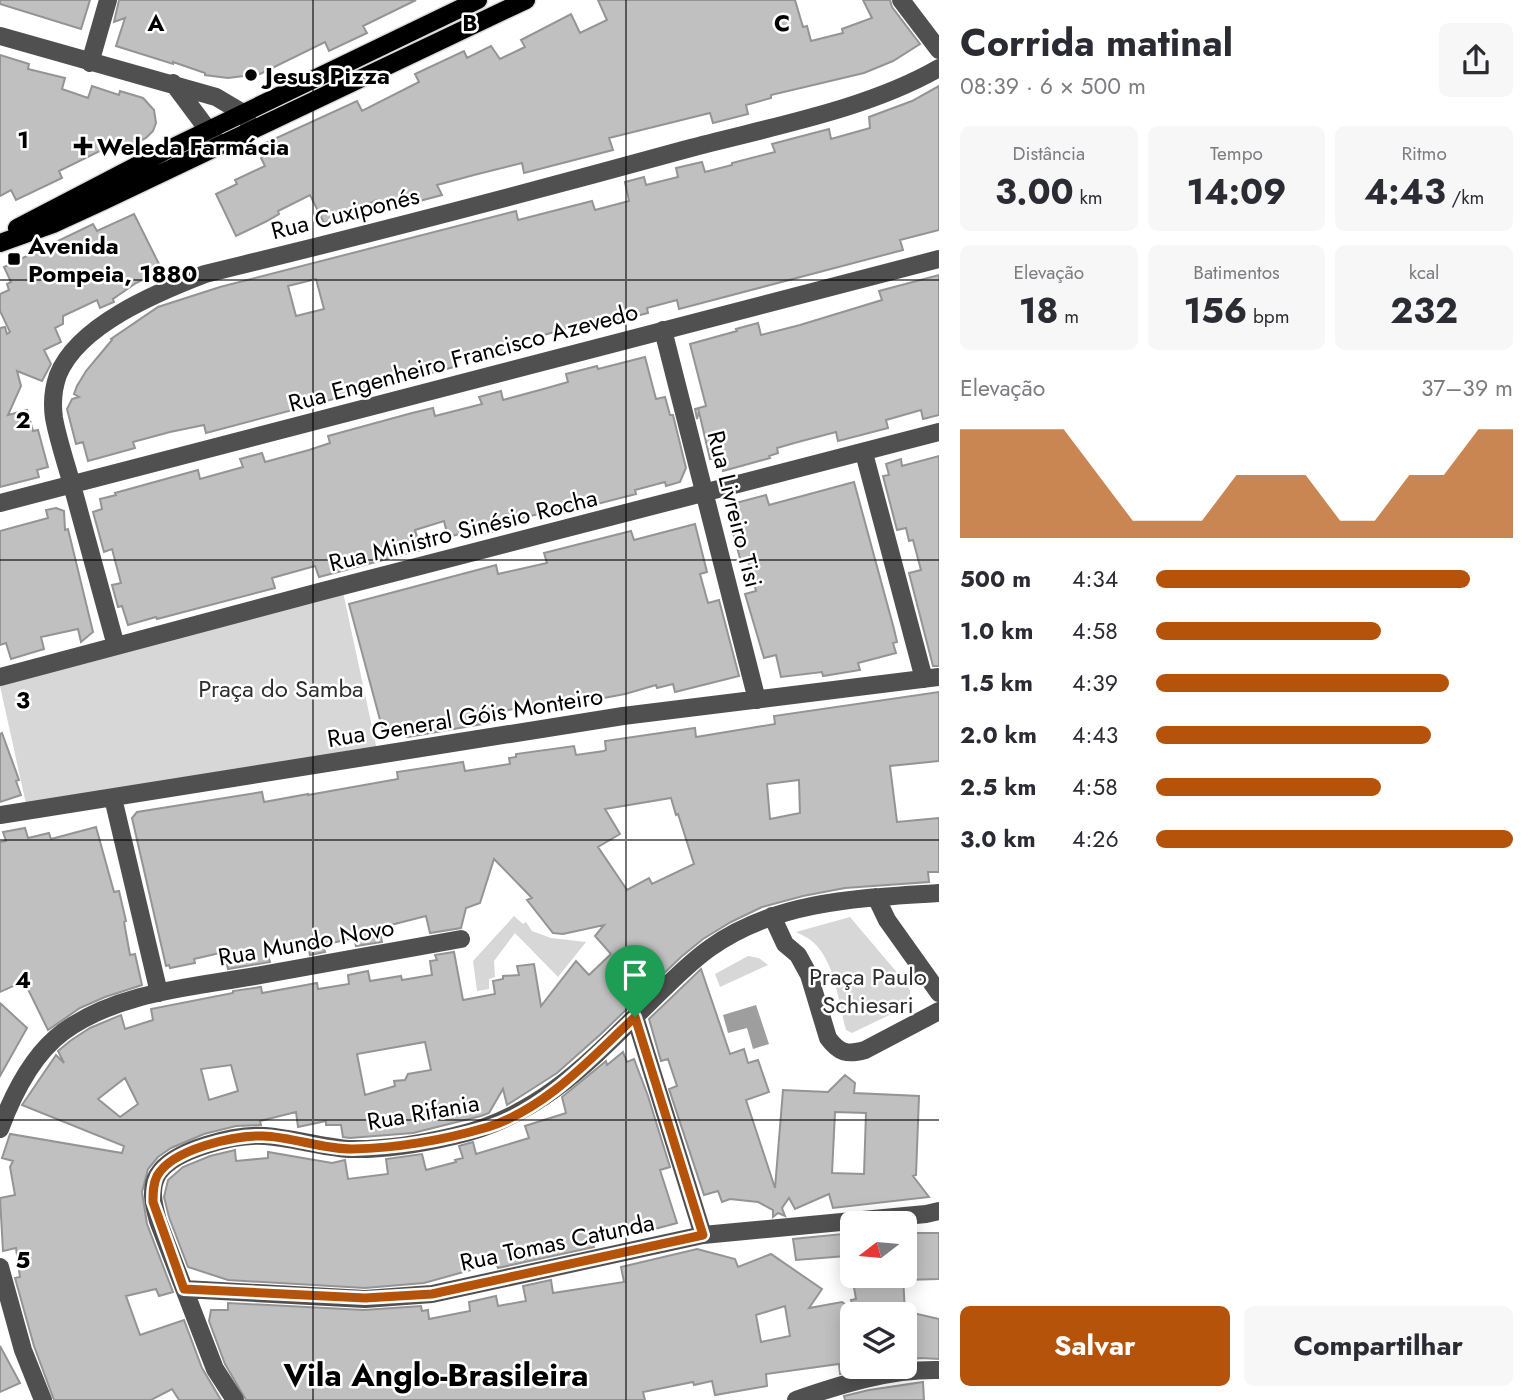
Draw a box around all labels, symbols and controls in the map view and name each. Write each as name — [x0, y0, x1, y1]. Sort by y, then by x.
text: A — [147, 6, 165, 40]
text: B — [462, 6, 478, 40]
text: C — [774, 6, 790, 40]
text: Corrida matinal — [960, 15, 1233, 70]
button: share — [1439, 23, 1513, 97]
place label: Jesus Pizza — [261, 58, 390, 93]
marker: Jesus Pizza — [243, 67, 259, 83]
text: 08:39 · 6 × 500 m — [960, 69, 1146, 103]
text: 1 — [17, 123, 29, 157]
place label: Weleda Farmácia — [97, 129, 289, 164]
marker: Weleda Farmácia — [75, 138, 91, 154]
text: Distância — [1013, 140, 1085, 167]
text: Tempo — [1210, 140, 1263, 167]
text: Ritmo — [1401, 140, 1447, 167]
text: 3.00 — [995, 167, 1074, 217]
text: 14:09 — [1186, 167, 1287, 217]
text: 4:43 — [1364, 167, 1446, 217]
street label: Rua Cuxiponés — [267, 178, 423, 248]
text: km — [1074, 184, 1103, 211]
text: /km — [1446, 184, 1484, 211]
place label: Avenida Pompeia, 1880 — [27, 228, 197, 291]
marker: Avenida Pompeia, 1880 — [6, 251, 22, 267]
text: Elevação — [1014, 259, 1084, 286]
text: Batimentos — [1193, 259, 1280, 286]
text: kcal — [1409, 259, 1440, 286]
text: 18 — [1019, 286, 1058, 336]
text: 156 — [1183, 286, 1247, 336]
text: 232 — [1390, 286, 1458, 336]
street label: Rua Engenheiro Francisco Azevedo — [284, 293, 642, 421]
text: m — [1058, 303, 1079, 330]
text: bpm — [1247, 303, 1289, 330]
text: Elevação — [960, 371, 1045, 405]
text: 37–39 m — [1421, 371, 1513, 405]
text: 2 — [15, 403, 31, 437]
street label: Rua Livreiro Tisi — [699, 427, 771, 591]
street label: Rua Ministro Sinésio Rocha — [325, 480, 601, 580]
text: 500 m — [960, 562, 1031, 596]
text: 4:34 — [1072, 562, 1118, 596]
text: 1.0 km — [960, 614, 1033, 648]
text: 4:58 — [1072, 614, 1118, 648]
text: 1.5 km — [960, 666, 1033, 700]
text: 4:39 — [1072, 666, 1118, 700]
park label: Praça do Samba — [198, 671, 364, 706]
street label: Rua General Góis Monteiro — [325, 678, 605, 756]
text: 3 — [16, 683, 30, 717]
text: 2.0 km — [960, 718, 1037, 752]
text: 4:43 — [1072, 718, 1118, 752]
text: 2.5 km — [960, 770, 1036, 804]
text: 4:58 — [1072, 770, 1118, 804]
text: 3.0 km — [960, 822, 1036, 856]
text: 4:26 — [1072, 822, 1119, 856]
street label: Rua Mundo Novo — [215, 909, 397, 975]
pin — [605, 945, 665, 1017]
icon: arrive — [616, 956, 654, 994]
park label: Praça Paulo Schiesari — [809, 959, 927, 1022]
text: 4 — [15, 963, 31, 997]
street label: Rua Rifania — [364, 1085, 482, 1139]
street label: Rua Tomas Catunda — [457, 1204, 657, 1280]
north arrow — [840, 1211, 917, 1288]
map controls — [840, 1211, 917, 1379]
text: 5 — [16, 1243, 30, 1277]
button: layers — [840, 1302, 917, 1379]
button: Salvar — [960, 1306, 1230, 1386]
button: Compartilhar — [1244, 1306, 1513, 1386]
district label: Vila Anglo-Brasileira — [282, 1352, 589, 1398]

